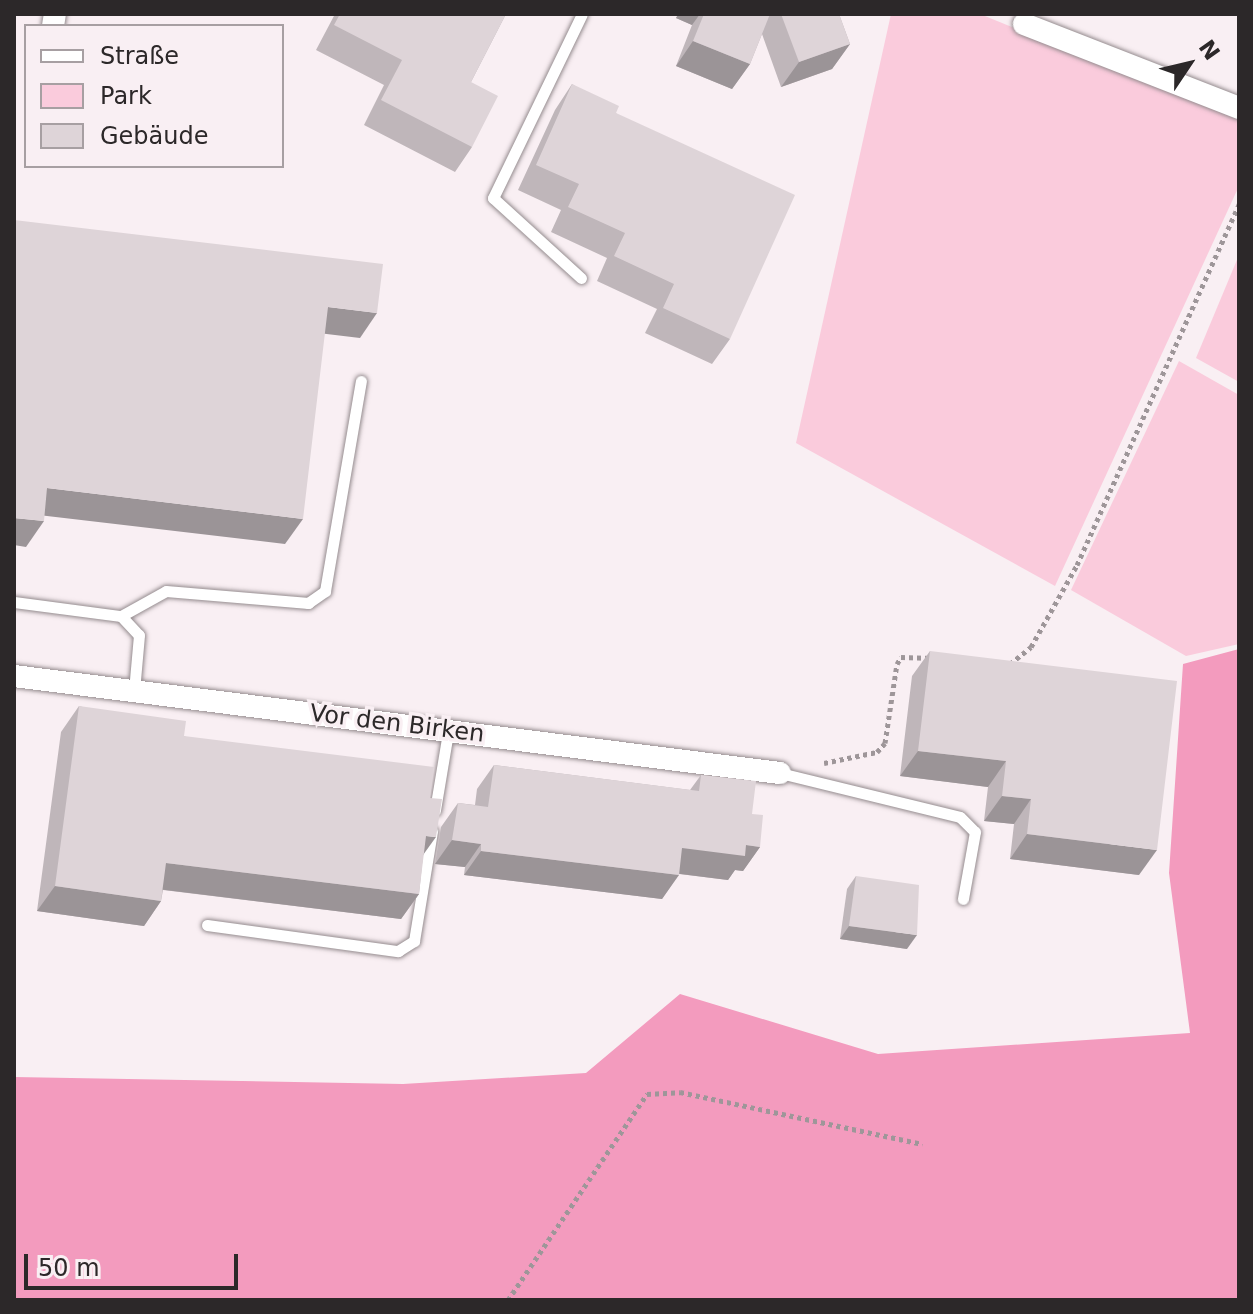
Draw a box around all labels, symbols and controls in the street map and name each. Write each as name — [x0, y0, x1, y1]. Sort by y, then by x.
legend — [24, 24, 284, 168]
north arrow — [1149, 24, 1229, 104]
text: N — [1194, 35, 1225, 65]
text: Straße — [100, 42, 179, 70]
text: Park — [100, 82, 152, 110]
text: Gebäude — [100, 122, 209, 150]
street label: Vor den Birken — [308, 699, 486, 749]
scale bar — [28, 1238, 242, 1288]
text: 50 m — [38, 1254, 100, 1282]

